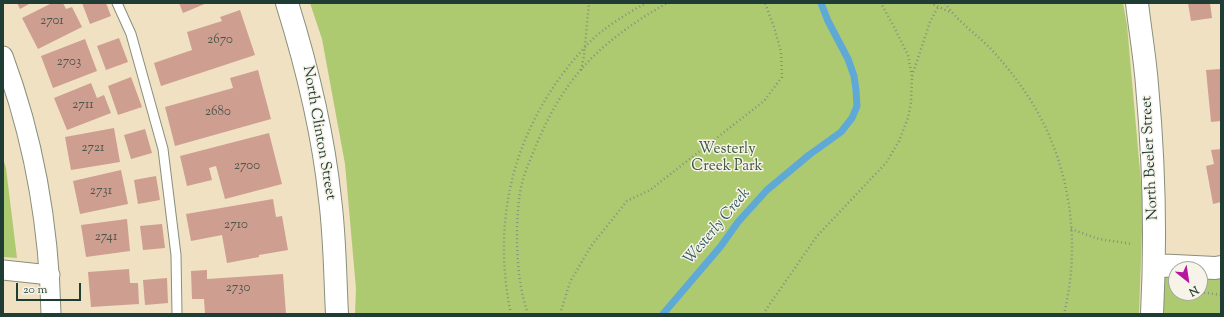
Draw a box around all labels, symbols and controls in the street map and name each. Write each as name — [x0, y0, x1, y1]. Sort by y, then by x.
house number: 2701 — [40, 14, 64, 30]
house number: 2670 — [207, 33, 233, 49]
house number: 2703 — [57, 55, 81, 71]
street label: North Clinton Street — [297, 64, 339, 202]
street label: North Beeler Street — [1139, 95, 1163, 221]
house number: 2711 — [72, 98, 94, 114]
house number: 2680 — [205, 105, 231, 121]
house number: 2721 — [82, 141, 104, 157]
park label: Westerly Creek Park — [691, 141, 763, 176]
house number: 2700 — [234, 159, 260, 175]
house number: 2731 — [90, 184, 112, 200]
water label: Westerly Creek — [681, 185, 755, 269]
house number: 2710 — [224, 218, 248, 234]
house number: 2741 — [95, 230, 117, 246]
north arrow — [1168, 261, 1208, 301]
scale bar — [18, 275, 83, 301]
text: 20 m — [23, 281, 47, 299]
house number: 2730 — [226, 281, 250, 297]
text: N — [1186, 281, 1201, 300]

